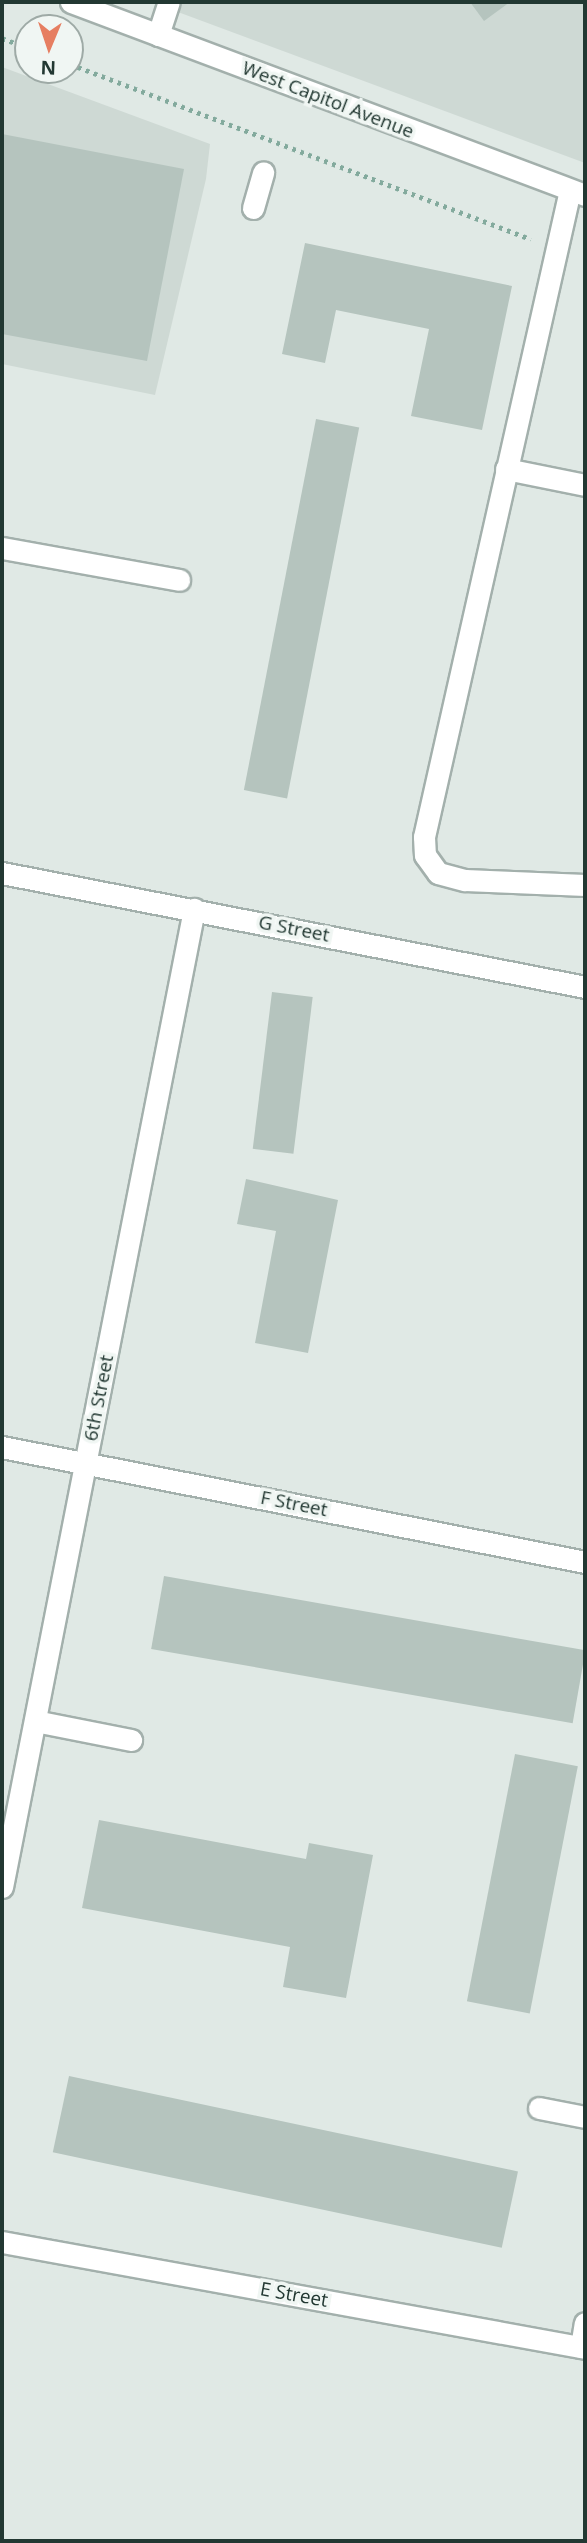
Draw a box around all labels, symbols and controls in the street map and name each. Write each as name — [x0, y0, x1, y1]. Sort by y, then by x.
north arrow — [14, 14, 84, 84]
text: N — [40, 55, 57, 81]
street label: West Capitol Avenue — [239, 57, 417, 143]
street label: G Street — [257, 911, 331, 947]
street label: 6th Street — [79, 1353, 119, 1443]
street label: F Street — [259, 1486, 329, 1522]
street label: E Street — [258, 2278, 330, 2312]

